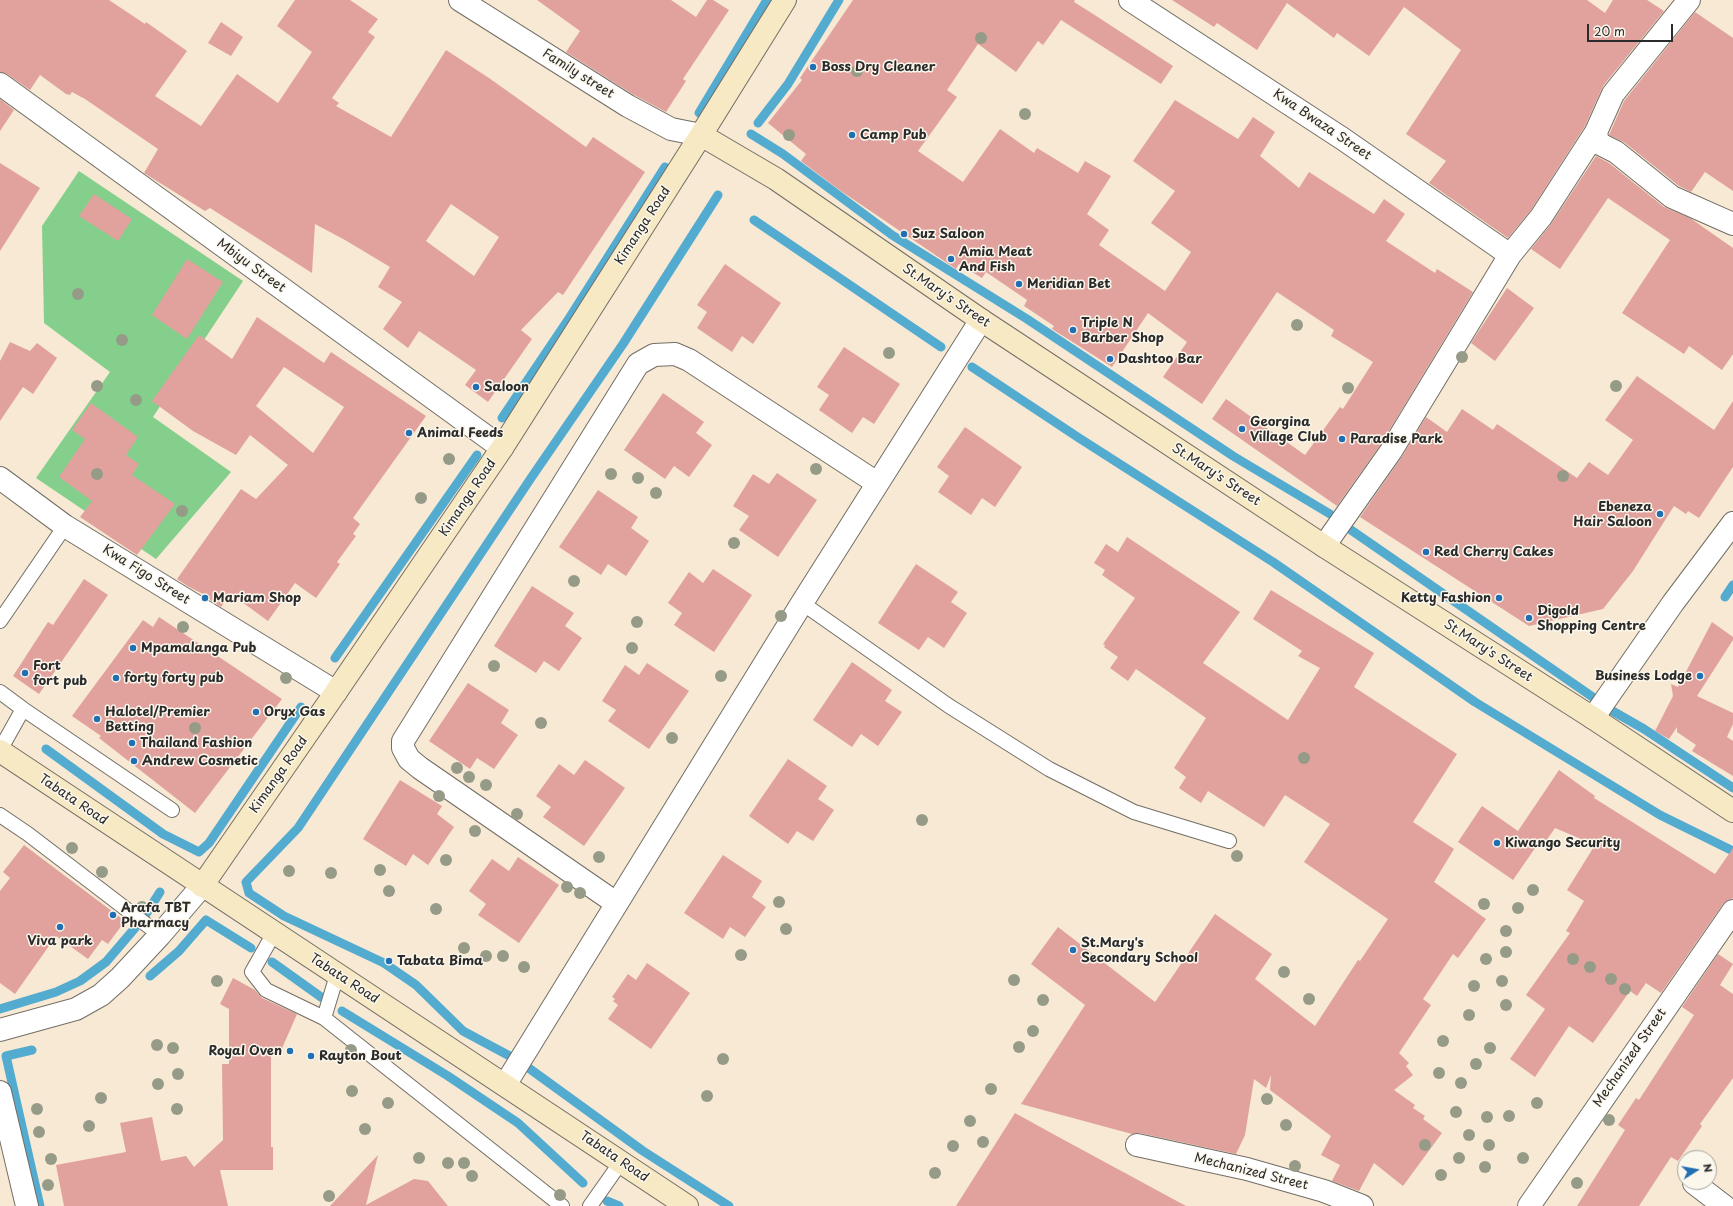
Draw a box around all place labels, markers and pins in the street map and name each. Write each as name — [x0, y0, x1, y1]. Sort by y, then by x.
place label: Boss Dry Cleaner — [821, 59, 935, 75]
marker: Boss Dry Cleaner — [808, 62, 818, 72]
place label: Camp Pub — [860, 127, 927, 143]
marker: Camp Pub — [847, 130, 857, 140]
place label: Suz Saloon — [912, 226, 984, 242]
marker: Suz Saloon — [899, 229, 909, 239]
place label: Amia Meat And Fish — [959, 244, 1032, 275]
marker: Amia Meat And Fish — [946, 254, 956, 264]
place label: Meridian Bet — [1027, 276, 1111, 292]
marker: Meridian Bet — [1014, 279, 1024, 289]
place label: Triple N Barber Shop — [1081, 315, 1164, 346]
marker: Triple N Barber Shop — [1068, 325, 1078, 335]
place label: Dashtoo Bar — [1118, 351, 1202, 367]
marker: Dashtoo Bar — [1105, 354, 1115, 364]
place label: Saloon — [484, 379, 529, 395]
marker: Saloon — [471, 382, 481, 392]
place label: Georgina Village Club — [1250, 414, 1327, 445]
marker: Georgina Village Club — [1237, 424, 1247, 434]
place label: Animal Feeds — [417, 425, 503, 441]
marker: Animal Feeds — [404, 428, 414, 438]
place label: Paradise Park — [1350, 431, 1443, 447]
marker: Paradise Park — [1337, 434, 1347, 444]
place label: Ebeneza Hair Saloon — [1573, 499, 1652, 530]
marker: Ebeneza Hair Saloon — [1655, 509, 1665, 519]
place label: Red Cherry Cakes — [1434, 544, 1553, 560]
marker: Red Cherry Cakes — [1421, 547, 1431, 557]
place label: Mariam Shop — [213, 590, 301, 606]
place label: Ketty Fashion — [1401, 590, 1491, 606]
marker: Mariam Shop — [200, 593, 210, 603]
marker: Ketty Fashion — [1494, 593, 1504, 603]
place label: Digold Shopping Centre — [1537, 603, 1646, 634]
marker: Digold Shopping Centre — [1524, 613, 1534, 623]
place label: Mpamalanga Pub — [141, 640, 256, 656]
marker: Mpamalanga Pub — [128, 643, 138, 653]
place label: Fort fort pub — [33, 658, 87, 689]
marker: Fort fort pub — [20, 668, 30, 678]
place label: Business Lodge — [1595, 668, 1692, 684]
place label: forty forty pub — [124, 670, 224, 686]
marker: Business Lodge — [1695, 671, 1705, 681]
marker: forty forty pub — [111, 673, 121, 683]
place label: Halotel/Premier Betting — [105, 704, 210, 735]
place label: Oryx Gas — [264, 704, 325, 720]
marker: Oryx Gas — [251, 707, 261, 717]
marker: Halotel/Premier Betting — [92, 714, 102, 724]
place label: Thailand Fashion — [140, 735, 252, 751]
marker: Thailand Fashion — [127, 738, 137, 748]
place label: Andrew Cosmetic — [142, 753, 258, 769]
marker: Andrew Cosmetic — [129, 756, 139, 766]
place label: Kiwango Security — [1505, 835, 1620, 851]
marker: Kiwango Security — [1492, 838, 1502, 848]
place label: Arafa TBT Pharmacy — [121, 900, 190, 931]
marker: Arafa TBT Pharmacy — [108, 910, 118, 920]
marker: Viva park — [55, 922, 65, 932]
place label: Viva park — [27, 933, 93, 949]
place label: St.Mary's Secondary School — [1081, 935, 1198, 966]
marker: St.Mary's Secondary School — [1068, 945, 1078, 955]
place label: Tabata Bima — [397, 953, 483, 969]
marker: Tabata Bima — [384, 956, 394, 966]
place label: Royal Oven — [208, 1043, 282, 1059]
marker: Royal Oven — [285, 1046, 295, 1056]
place label: Rayton Bout — [319, 1048, 402, 1064]
marker: Rayton Bout — [306, 1051, 316, 1061]

